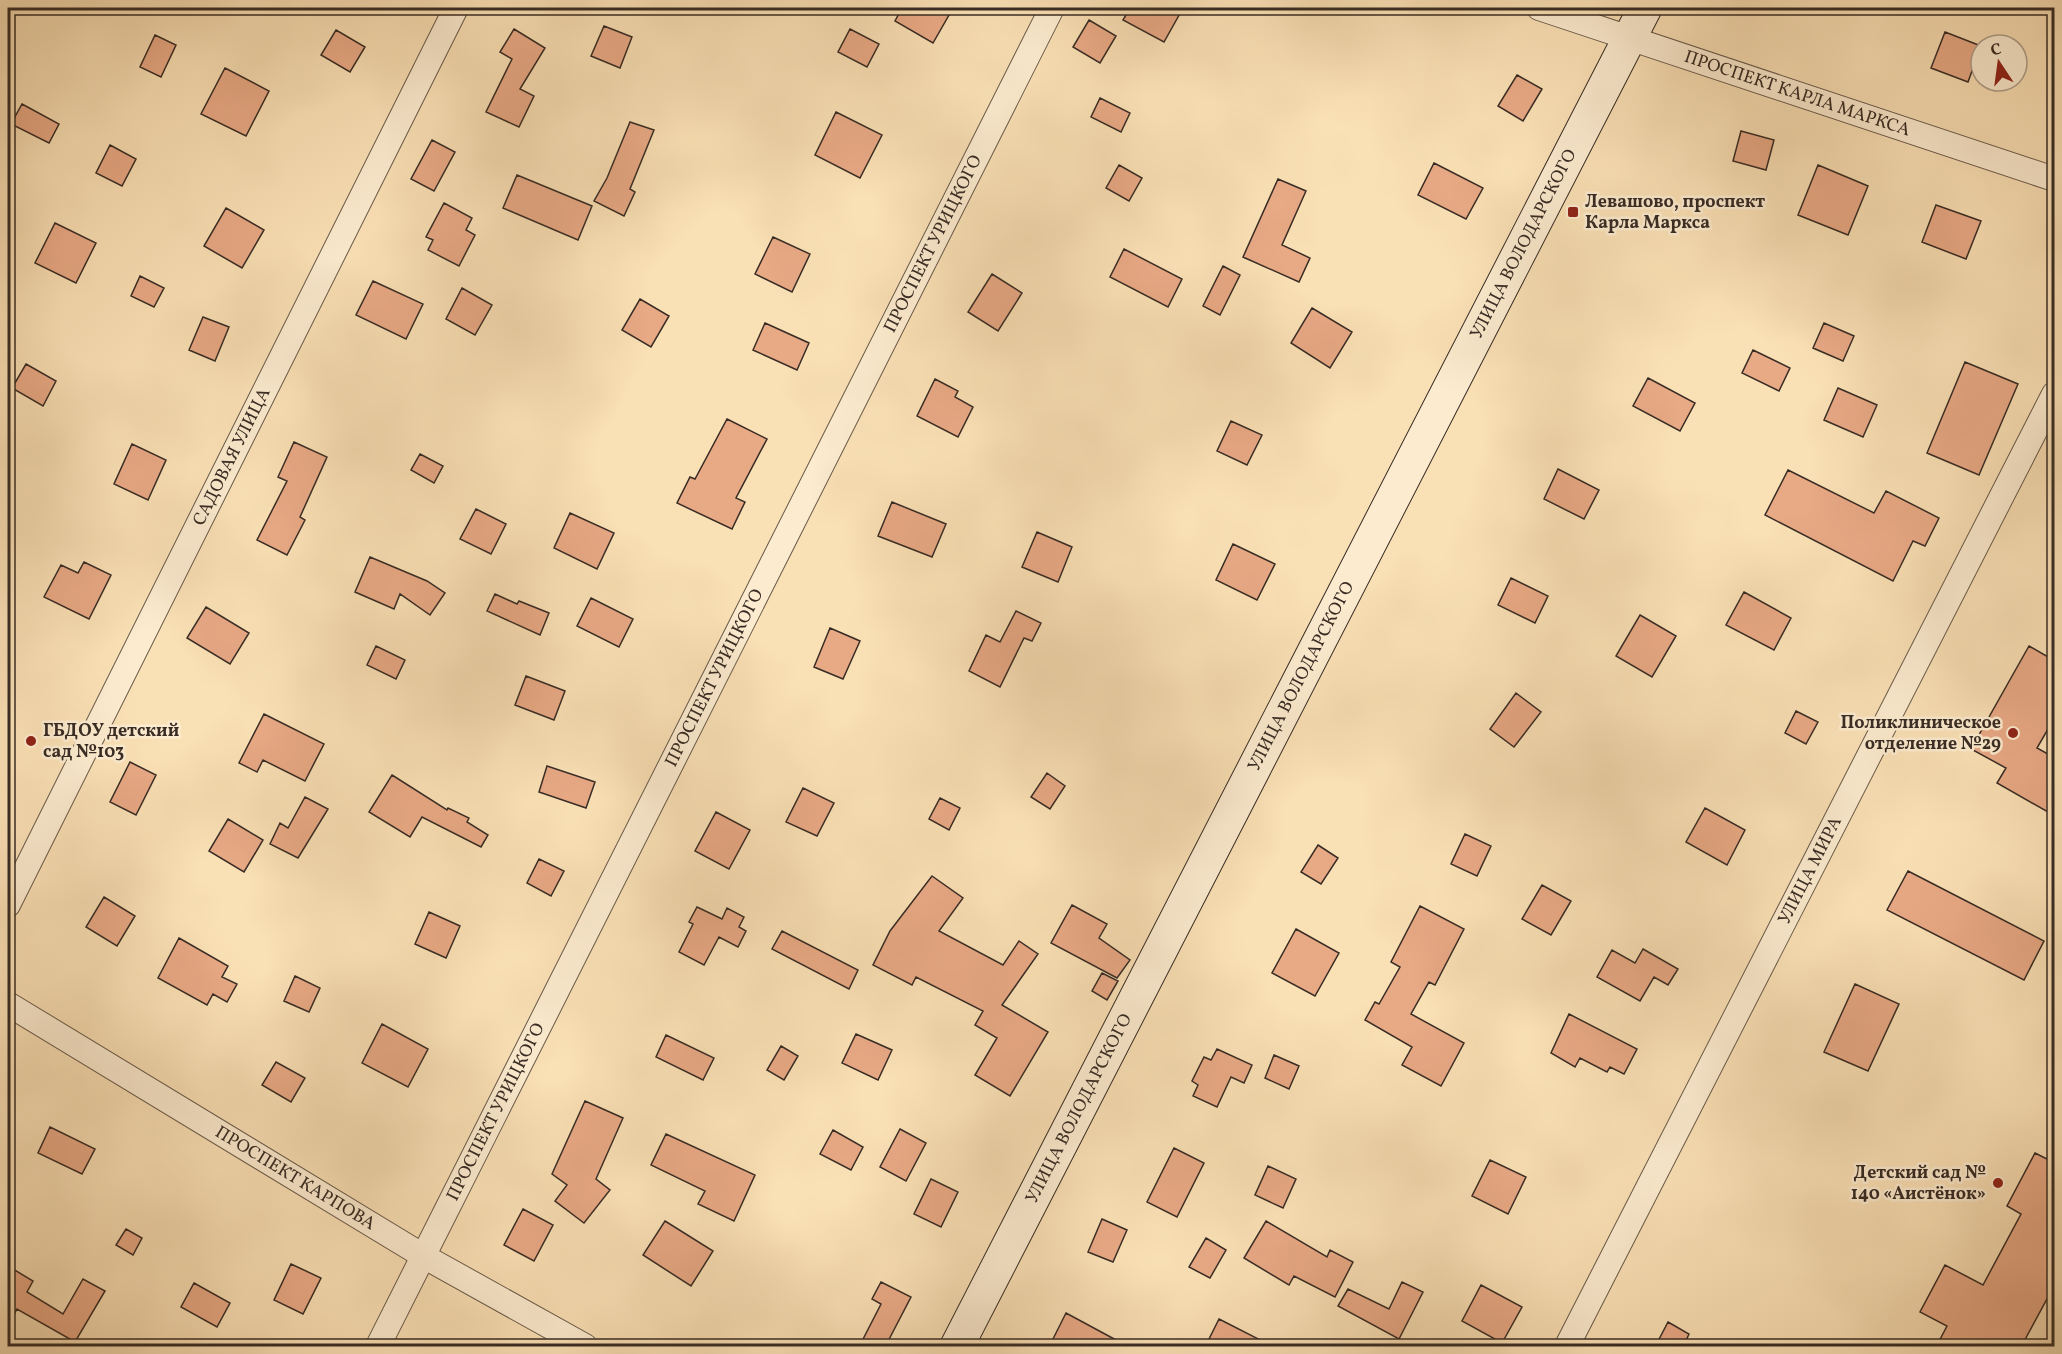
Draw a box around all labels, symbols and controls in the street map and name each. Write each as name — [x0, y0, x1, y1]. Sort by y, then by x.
north arrow — [1969, 33, 2029, 93]
text: С — [1989, 38, 2004, 62]
street label: ПРОСПЕКТ КАРЛА МАРКСА — [1681, 45, 1914, 143]
street label: УЛИЦА ВОЛОДАРСКОГО — [1464, 145, 1583, 344]
street label: ПРОСПЕКТ УРИЦКОГО — [878, 151, 988, 337]
place label: Левашово, проспект Карла Маркса — [1585, 190, 1765, 236]
marker: Левашово, проспект Карла Маркса — [1566, 205, 1580, 219]
street label: САДОВАЯ УЛИЦА — [187, 383, 277, 530]
street label: УЛИЦА ВОЛОДАРСКОГО — [1242, 577, 1361, 776]
street label: ПРОСПЕКТ УРИЦКОГО — [659, 585, 770, 771]
place label: Поликлиническое отделение №29 — [1840, 711, 2001, 757]
place label: ГБДОУ детский сад №103 — [43, 719, 179, 765]
marker: Поликлиническое отделение №29 — [2006, 726, 2020, 740]
marker: ГБДОУ детский сад №103 — [24, 734, 38, 748]
street label: УЛИЦА МИРА — [1772, 812, 1848, 929]
street label: УЛИЦА ВОЛОДАРСКОГО — [1020, 1009, 1138, 1208]
street label: ПРОСПЕКТ УРИЦКОГО — [441, 1019, 551, 1205]
street label: ПРОСПЕКТ КАРПОВА — [210, 1120, 381, 1237]
place label: Детский сад № 140 «Аистёнок» — [1851, 1161, 1986, 1207]
marker: Детский сад № 140 «Аистёнок» — [1991, 1176, 2005, 1190]

